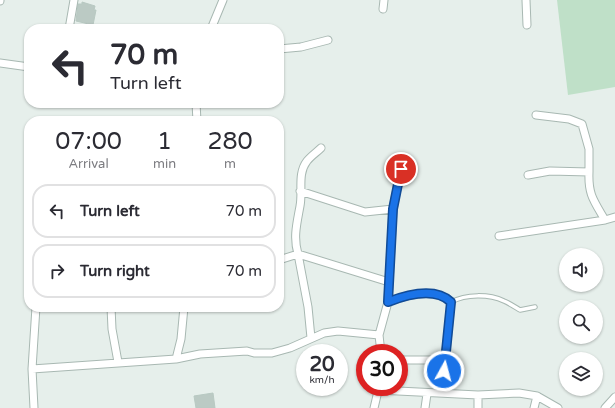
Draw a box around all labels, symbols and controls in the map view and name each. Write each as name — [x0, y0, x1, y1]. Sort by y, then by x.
text: 70 m — [110, 38, 178, 72]
icon: left — [44, 40, 96, 92]
text: Turn left — [110, 72, 182, 94]
text: 07:00 — [55, 127, 122, 156]
text: 1 — [157, 127, 172, 156]
text: 280 — [207, 127, 253, 156]
pin — [384, 152, 418, 186]
text: Arrival — [68, 156, 109, 172]
text: min — [153, 156, 176, 172]
text: m — [224, 156, 236, 172]
icon: arrive — [390, 158, 412, 180]
icon: left — [46, 200, 68, 222]
text: Turn left — [80, 202, 140, 220]
text: 70 m — [225, 202, 262, 220]
map controls — [559, 248, 603, 396]
button: sound — [559, 248, 603, 292]
icon: right — [46, 260, 68, 282]
text: Turn right — [80, 262, 150, 280]
text: 70 m — [225, 262, 262, 280]
button: search — [559, 300, 603, 344]
speed limit sign: 30 — [356, 344, 408, 396]
position arrow — [423, 350, 465, 392]
button: layers — [559, 352, 603, 396]
text: 20 — [309, 353, 335, 377]
text: km/h — [309, 374, 335, 386]

